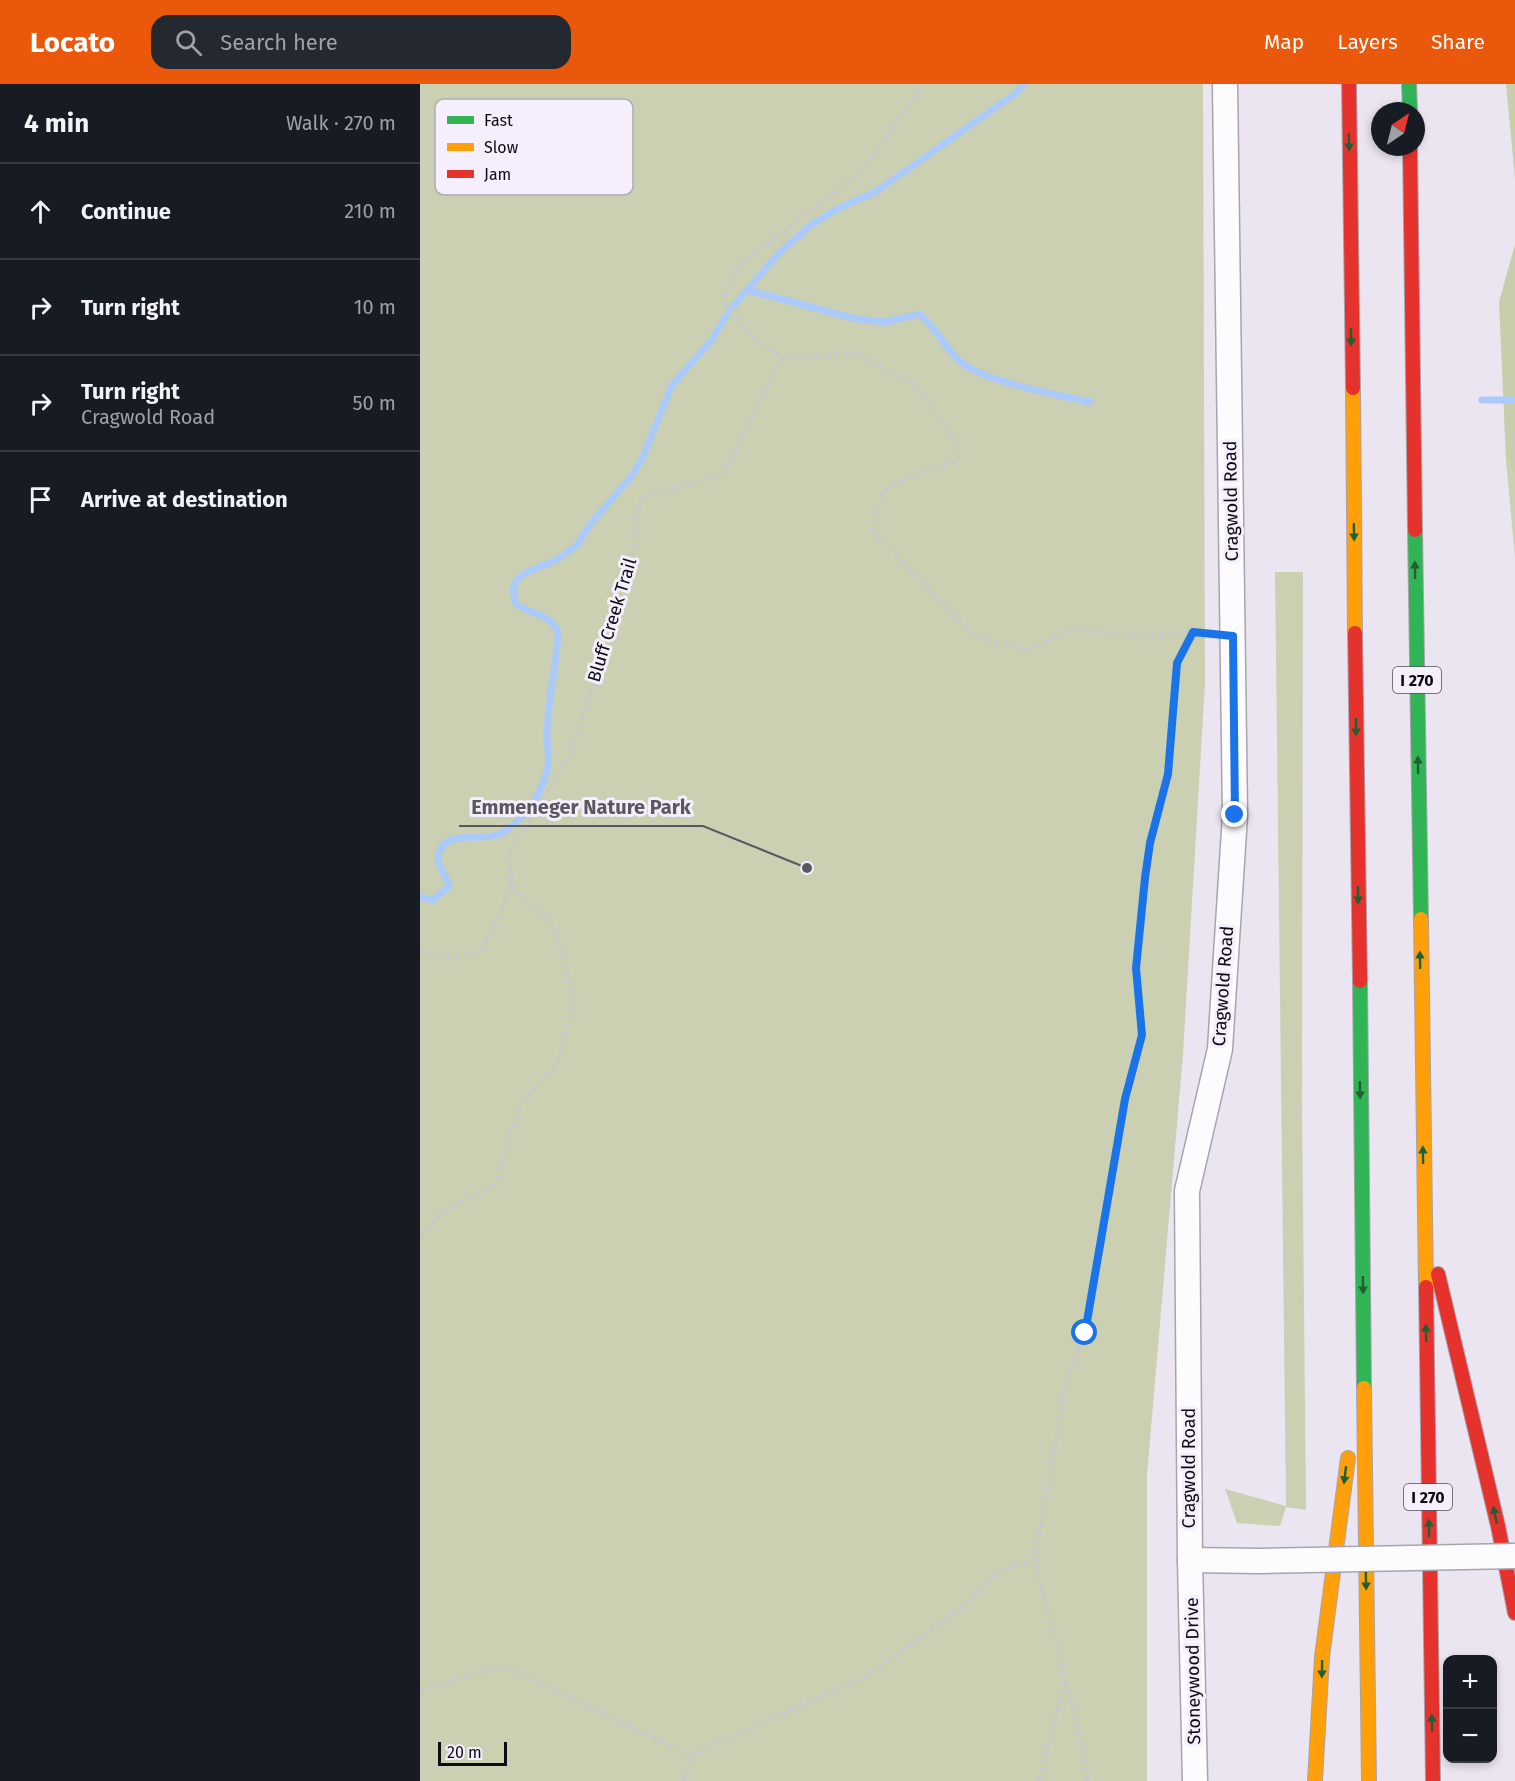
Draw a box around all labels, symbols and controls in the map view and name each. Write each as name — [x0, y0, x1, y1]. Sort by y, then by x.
search box — [151, 15, 571, 69]
text: Locato — [30, 26, 115, 59]
icon: search — [172, 26, 205, 59]
text: Search here — [220, 29, 338, 56]
text: Map — [1264, 29, 1304, 55]
text: Layers — [1337, 29, 1398, 55]
text: Share — [1431, 29, 1485, 55]
legend — [435, 99, 633, 195]
north arrow — [1371, 102, 1425, 156]
text: 4 min — [24, 108, 89, 139]
text: Walk · 270 m — [286, 111, 396, 135]
text: Fast — [484, 111, 513, 130]
one-way arrow — [1344, 133, 1354, 152]
text: Slow — [484, 138, 519, 157]
text: Jam — [484, 165, 511, 184]
icon: ahead — [24, 195, 57, 228]
text: Continue — [81, 198, 171, 225]
text: 210 m — [344, 199, 396, 223]
icon: right — [24, 291, 57, 324]
text: Turn right — [81, 294, 180, 321]
text: 10 m — [354, 295, 396, 319]
one-way arrow — [1347, 328, 1356, 347]
text: Turn right — [81, 378, 180, 405]
icon: right — [24, 387, 57, 420]
text: 50 m — [352, 391, 396, 415]
text: Cragwold Road — [81, 405, 215, 429]
street label: Cragwold Road — [1219, 440, 1243, 562]
icon: arrive — [24, 483, 57, 516]
text: Arrive at destination — [81, 486, 288, 513]
one-way arrow — [1349, 523, 1359, 542]
street label: Bluff Creek Trail — [583, 555, 641, 685]
one-way arrow — [1410, 561, 1420, 580]
road number: I 270 — [1393, 667, 1441, 693]
one-way arrow — [1351, 718, 1361, 737]
one-way arrow — [1413, 756, 1423, 775]
callout: Emmeneger Nature Park — [459, 788, 703, 826]
text: Emmeneger Nature Park — [471, 795, 692, 819]
route end — [1221, 801, 1247, 827]
one-way arrow — [1353, 885, 1363, 904]
street label: Cragwold Road — [1208, 925, 1238, 1047]
one-way arrow — [1416, 951, 1425, 970]
one-way arrow — [1356, 1080, 1365, 1099]
one-way arrow — [1418, 1146, 1428, 1165]
one-way arrow — [1358, 1275, 1368, 1294]
route start — [1071, 1319, 1097, 1345]
one-way arrow — [1421, 1323, 1431, 1342]
street label: Cragwold Road — [1178, 1408, 1200, 1528]
one-way arrow — [1341, 1466, 1350, 1485]
road number: I 270 — [1404, 1484, 1452, 1510]
one-way arrow — [1490, 1505, 1500, 1524]
one-way arrow — [1424, 1518, 1434, 1537]
one-way arrow — [1361, 1572, 1371, 1591]
street label: Stoneywood Drive — [1181, 1597, 1205, 1745]
map controls — [1443, 1655, 1497, 1763]
button: + — [1443, 1655, 1497, 1709]
one-way arrow — [1317, 1659, 1327, 1678]
button: − — [1443, 1709, 1497, 1763]
one-way arrow — [1427, 1713, 1437, 1732]
scale bar — [438, 1739, 507, 1766]
text: 20 m — [447, 1743, 482, 1762]

